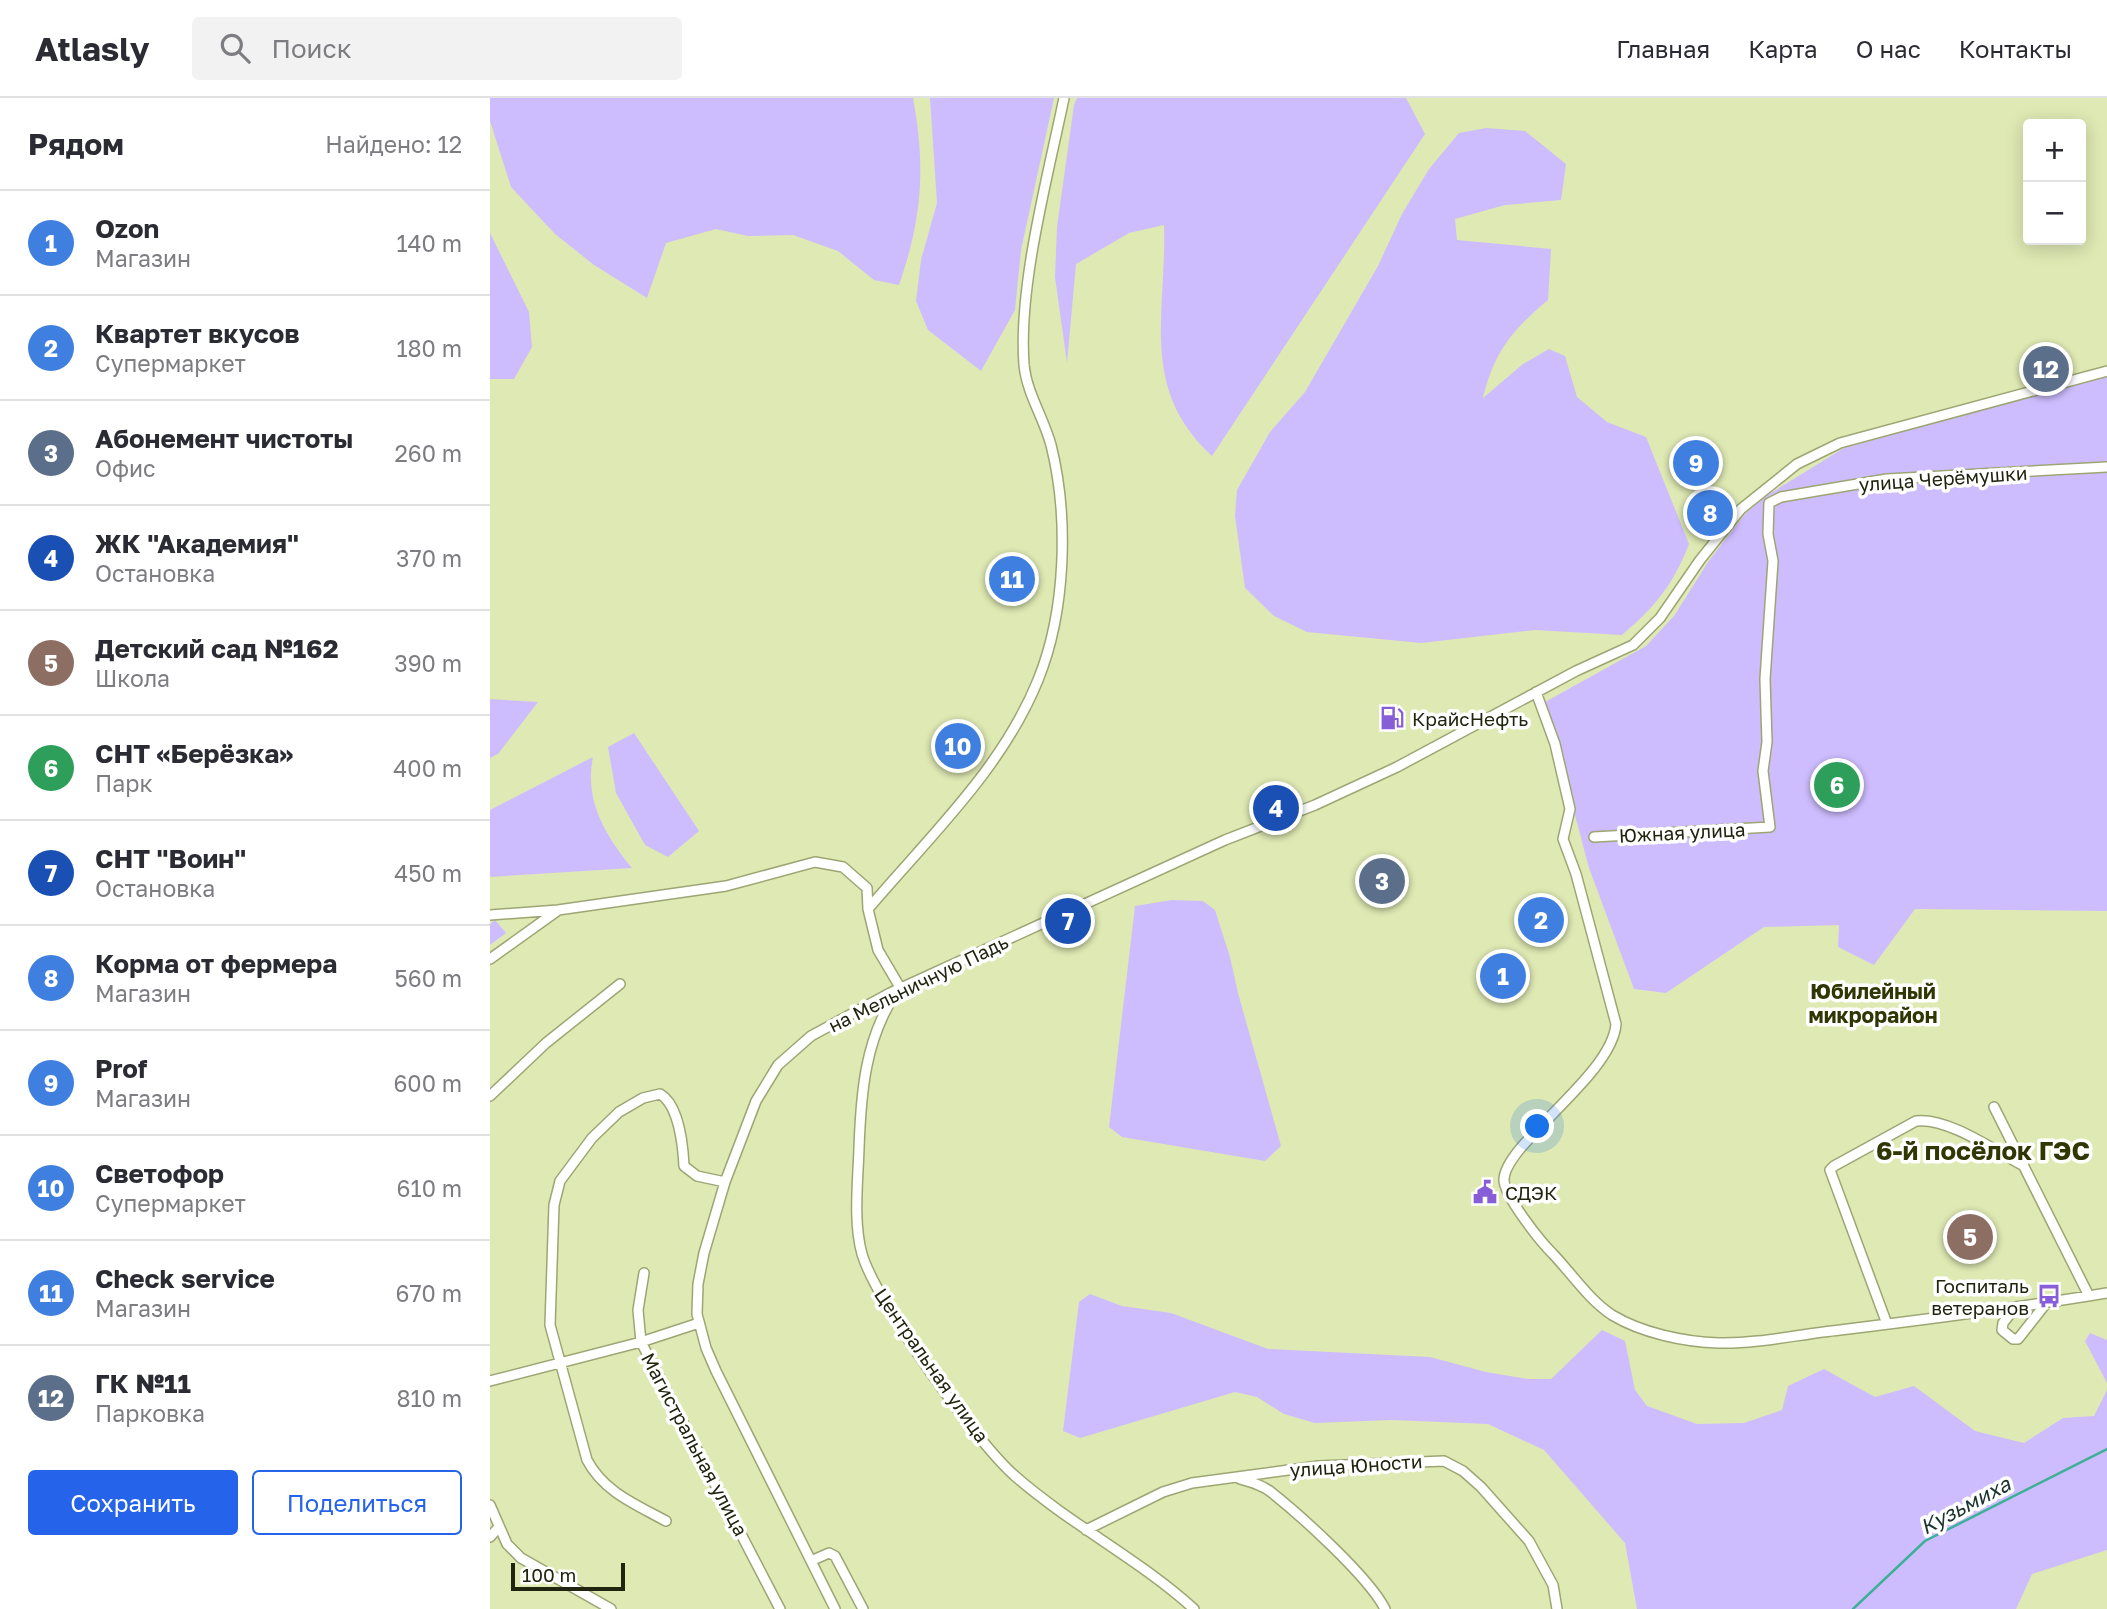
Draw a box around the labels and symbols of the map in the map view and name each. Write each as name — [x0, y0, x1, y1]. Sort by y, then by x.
pin: 12 — [2023, 343, 2069, 395]
pin: 9 — [1673, 437, 1719, 489]
street label: улица Черёмушки — [1858, 461, 2028, 495]
pin: 8 — [1687, 487, 1733, 539]
pin: 11 — [989, 553, 1035, 605]
fuel station icon: КрайсНефть — [1378, 704, 1406, 732]
place label: КрайсНефть — [1412, 707, 1528, 730]
pin: 10 — [935, 720, 981, 772]
pin: 6 — [1814, 759, 1860, 811]
pin: 4 — [1253, 782, 1299, 834]
street label: Южная улица — [1618, 817, 1746, 847]
pin: 3 — [1359, 855, 1405, 907]
pin: 2 — [1518, 894, 1564, 946]
pin: 7 — [1045, 895, 1091, 947]
street label: на Мельничную Падь — [824, 929, 1012, 1037]
pin: 1 — [1480, 950, 1526, 1002]
district label: Юбилейный микрорайон — [1809, 978, 1937, 1028]
your location — [1520, 1109, 1554, 1143]
district label: 6-й посёлок ГЭС — [1876, 1135, 2090, 1166]
public building icon: СДЭК — [1471, 1178, 1499, 1206]
place label: СДЭК — [1505, 1181, 1557, 1204]
pin: 5 — [1947, 1211, 1993, 1263]
place label: Госпиталь ветеранов — [1931, 1274, 2029, 1319]
bus stop icon: Госпиталь ветеранов — [2035, 1282, 2063, 1310]
street label: Центральная улица — [870, 1283, 994, 1447]
street label: Магистральная улица — [637, 1348, 753, 1540]
street label: улица Юности — [1289, 1449, 1423, 1481]
water label: Кузьмиха — [1915, 1470, 2016, 1540]
scale bar — [511, 1560, 625, 1592]

